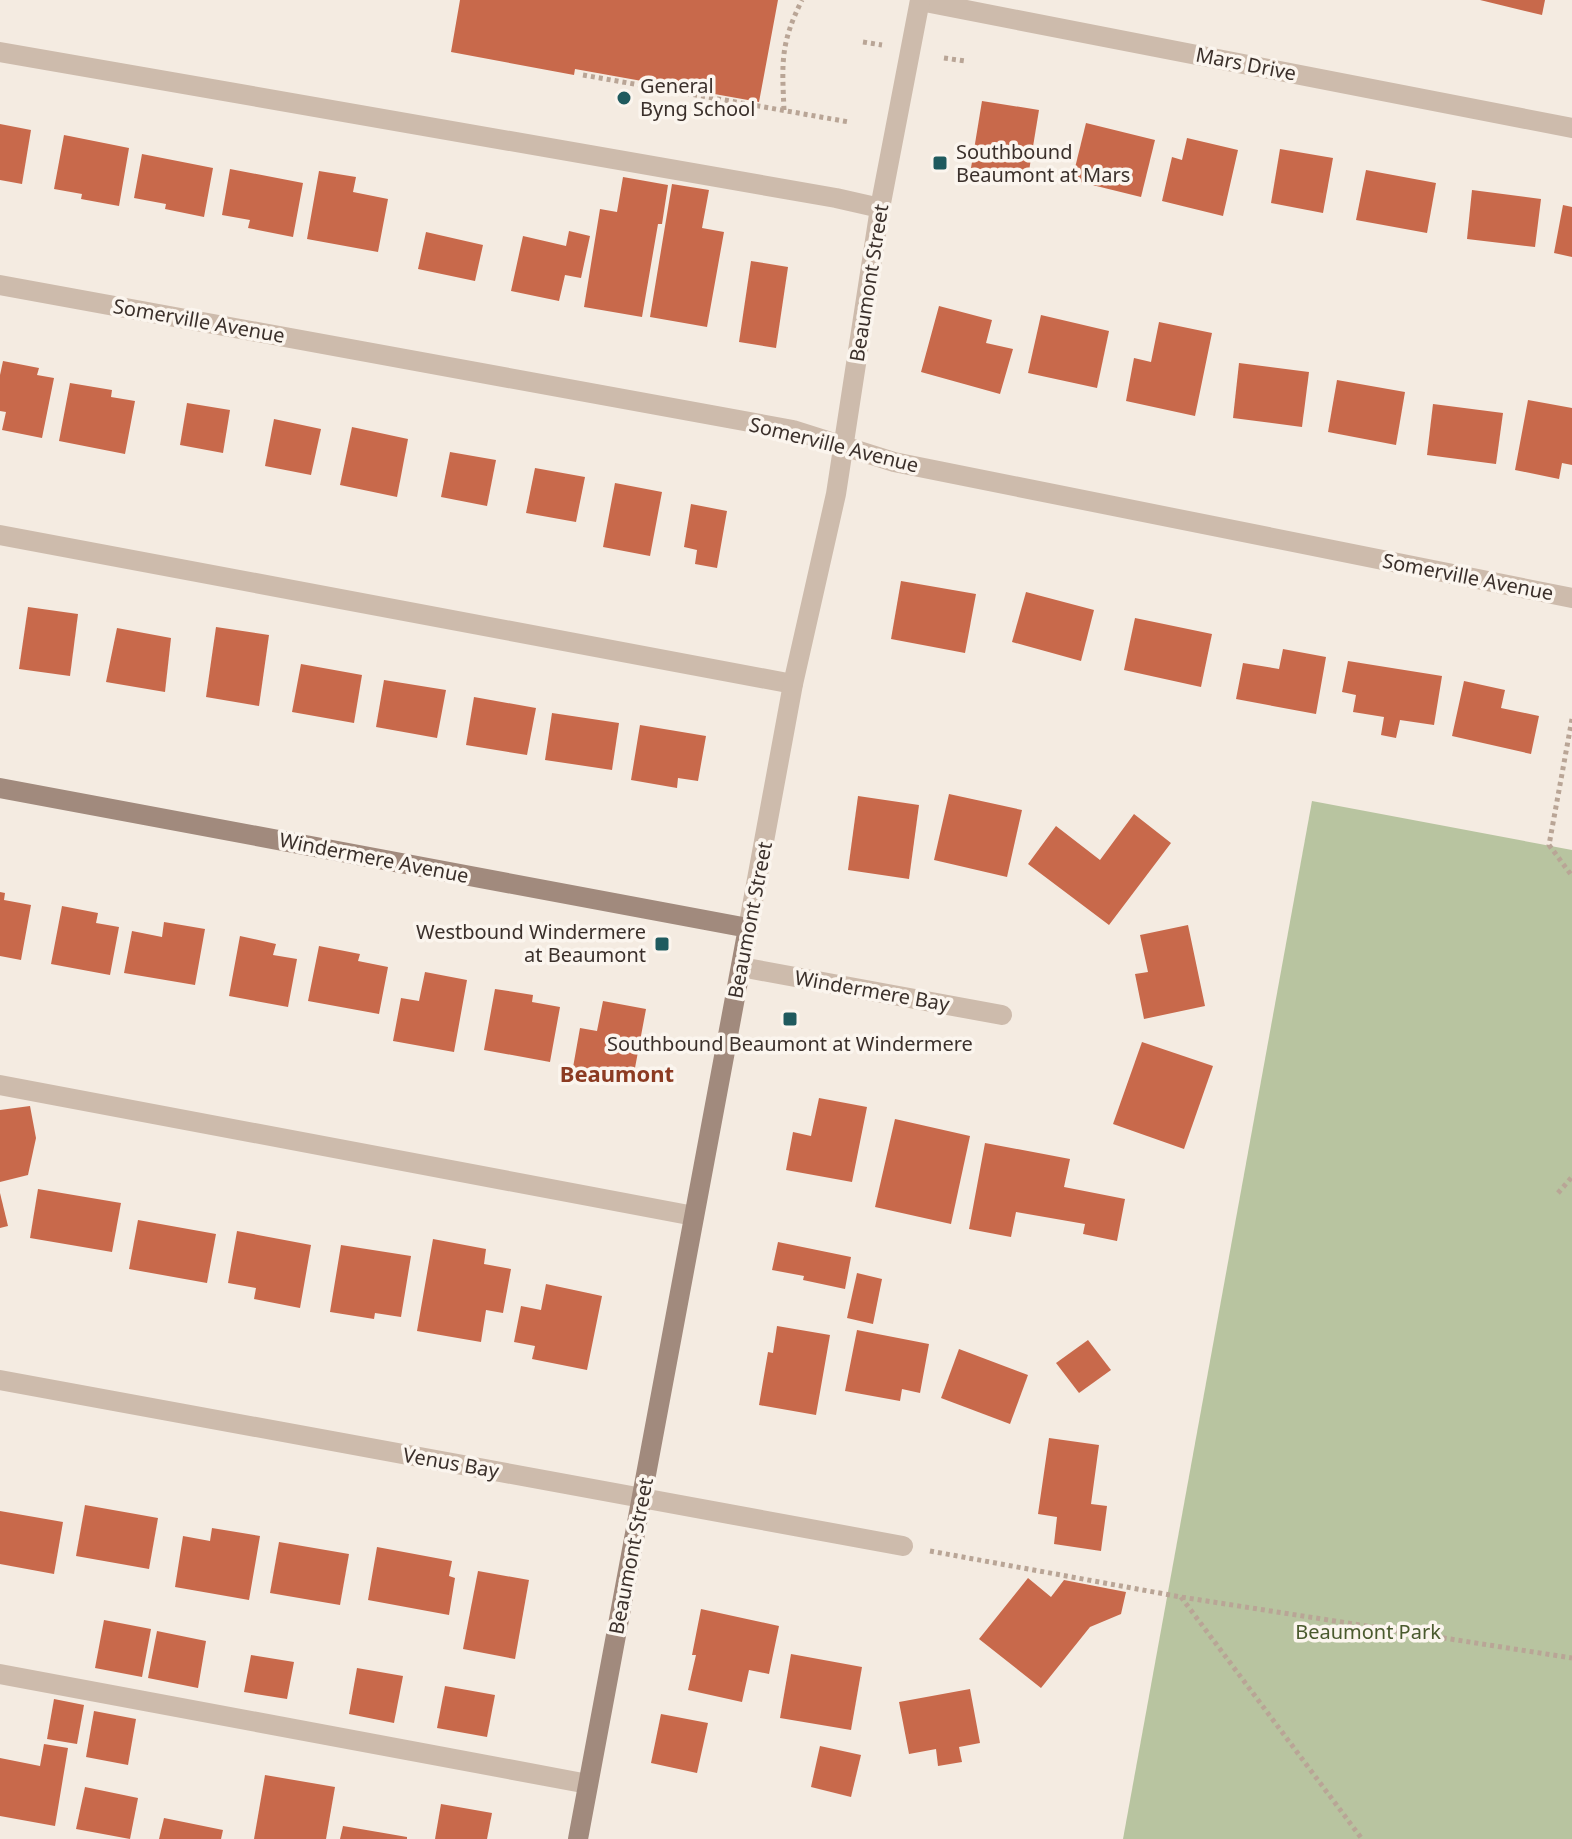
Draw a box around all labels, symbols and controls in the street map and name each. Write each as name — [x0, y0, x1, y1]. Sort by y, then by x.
street label: Mars Drive — [1194, 41, 1299, 86]
place label: General Byng School — [640, 72, 755, 122]
marker: General Byng School — [615, 89, 633, 107]
place label: Southbound Beaumont at Mars — [956, 138, 1130, 188]
marker: Southbound Beaumont at Mars — [931, 154, 949, 172]
street label: Beaumont Street — [843, 202, 894, 364]
street label: Somerville Avenue — [111, 292, 287, 349]
street label: Somerville Avenue — [747, 410, 922, 479]
street label: Somerville Avenue — [1380, 547, 1556, 606]
street label: Windermere Avenue — [277, 826, 471, 889]
street label: Beaumont Street — [721, 839, 778, 1001]
place label: Westbound Windermere at Beaumont — [416, 918, 646, 968]
marker: Westbound Windermere at Beaumont — [653, 935, 671, 953]
street label: Windermere Bay — [793, 964, 952, 1018]
marker: Southbound Beaumont at Windermere — [781, 1010, 799, 1028]
place label: Southbound Beaumont at Windermere — [607, 1030, 973, 1057]
district label: Beaumont — [560, 1058, 674, 1088]
street label: Venus Bay — [401, 1441, 502, 1484]
street label: Beaumont Street — [602, 1475, 659, 1637]
park label: Beaumont Park — [1295, 1618, 1441, 1645]

